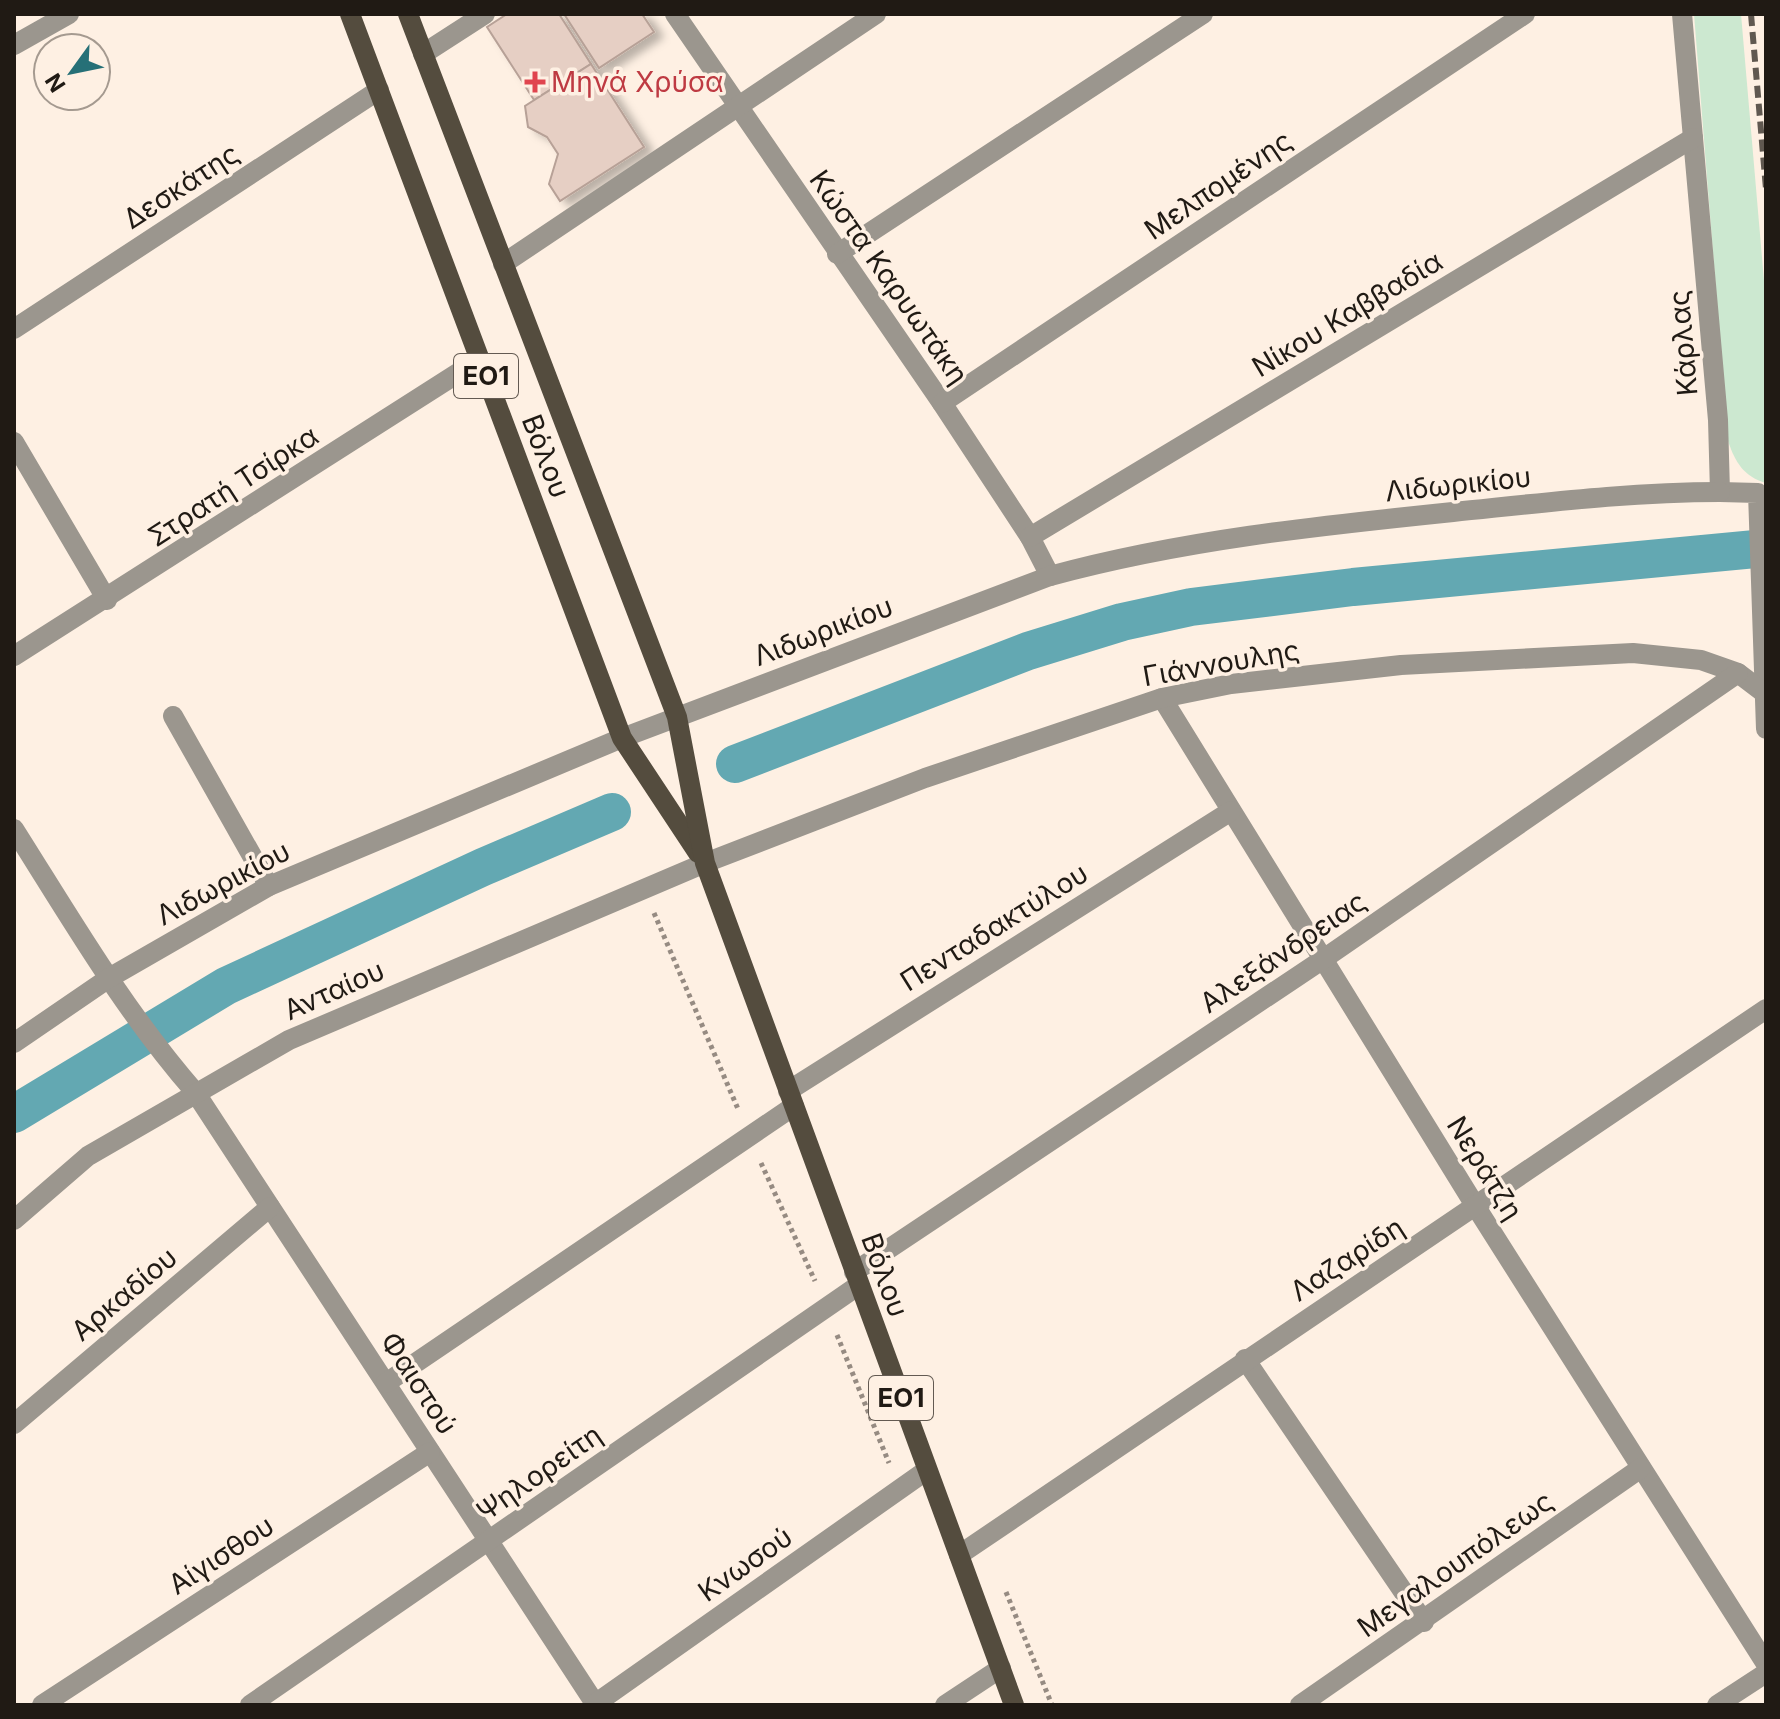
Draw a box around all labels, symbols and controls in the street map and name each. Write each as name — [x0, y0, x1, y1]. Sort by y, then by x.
north arrow — [32, 32, 112, 112]
place label: Μηνά Χρύσα — [551, 65, 724, 99]
text: N — [40, 69, 71, 97]
marker: Μηνά Χρύσα — [526, 73, 544, 91]
street label: Μελπομένης — [1138, 123, 1298, 247]
street label: Δεσκάτης — [117, 136, 245, 236]
street label: Κώστα Καρυωτάκη — [802, 164, 976, 390]
street label: Νίκου Καββαδία — [1246, 244, 1448, 384]
street label: Κάρλας — [1661, 289, 1705, 397]
road number: ΕΟ1 — [454, 354, 518, 398]
street label: Βόλου — [515, 410, 577, 502]
street label: Στρατή Τσίρκα — [142, 418, 324, 554]
street label: Λιδωρικίου — [1383, 459, 1533, 509]
street label: Λιδωρικίου — [749, 589, 897, 673]
street label: Γιάννουλης — [1140, 633, 1302, 693]
street label: Λιδωρικίου — [150, 834, 296, 932]
street label: Πενταδακτύλου — [894, 856, 1094, 998]
street label: Αλεξάνδρειας — [1194, 884, 1372, 1020]
street label: Ανταίου — [278, 953, 390, 1027]
street label: Νεράτζη — [1440, 1110, 1530, 1226]
street label: Λαζαρίδη — [1284, 1210, 1410, 1308]
street label: Βόλου — [854, 1229, 916, 1321]
street label: Αρκαδίου — [64, 1240, 184, 1348]
street label: Φαιστού — [373, 1326, 465, 1440]
road number: ΕΟ1 — [869, 1376, 933, 1420]
street label: Ψηλορείτη — [470, 1418, 608, 1528]
street label: Μεγαλουπόλεως — [1351, 1484, 1559, 1644]
street label: Αίγισθου — [162, 1508, 280, 1602]
street label: Κνωσού — [691, 1519, 799, 1609]

